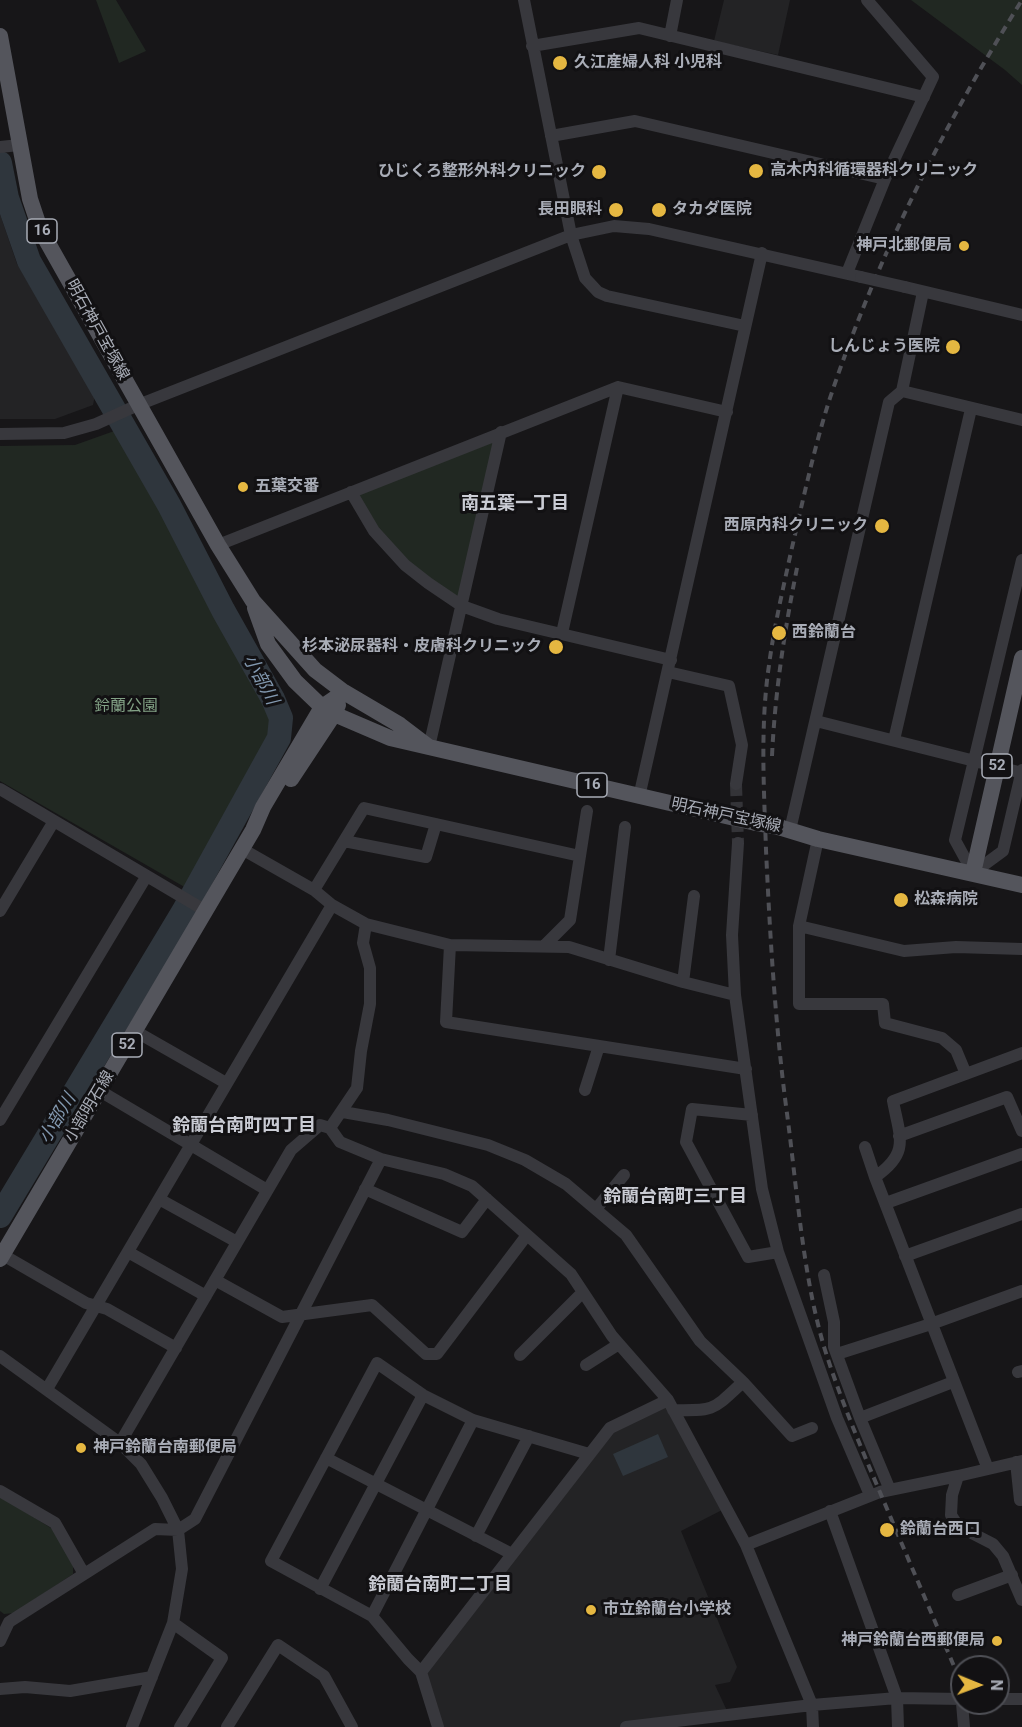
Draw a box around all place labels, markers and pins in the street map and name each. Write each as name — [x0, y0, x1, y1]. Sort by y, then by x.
place label: 久江産婦人科 小児科 — [574, 53, 722, 73]
marker: 久江産婦人科 小児科 — [551, 54, 569, 72]
place label: 高木内科循環器科クリニック — [770, 161, 978, 181]
place label: ひじくろ整形外科クリニック — [378, 162, 586, 182]
marker: 高木内科循環器科クリニック — [747, 162, 765, 180]
marker: ひじくろ整形外科クリニック — [590, 163, 608, 181]
place label: 長田眼科 — [538, 200, 602, 220]
place label: タカダ医院 — [672, 200, 752, 220]
marker: 長田眼科 — [607, 201, 625, 219]
marker: タカダ医院 — [650, 201, 668, 219]
place label: 神戸北郵便局 — [856, 236, 952, 256]
marker: 神戸北郵便局 — [957, 239, 971, 253]
place label: しんじょう医院 — [828, 337, 940, 357]
marker: しんじょう医院 — [944, 338, 962, 356]
place label: 五葉交番 — [255, 477, 319, 497]
marker: 五葉交番 — [236, 480, 250, 494]
place label: 西原内科クリニック — [724, 516, 868, 536]
marker: 西原内科クリニック — [873, 517, 891, 535]
place label: 西鈴蘭台 — [792, 623, 856, 643]
marker: 西鈴蘭台 — [770, 624, 788, 642]
place label: 杉本泌尿器科・皮膚科クリニック — [302, 637, 542, 657]
marker: 杉本泌尿器科・皮膚科クリニック — [547, 638, 565, 656]
place label: 松森病院 — [914, 890, 978, 910]
marker: 松森病院 — [892, 891, 910, 909]
place label: 神戸鈴蘭台南郵便局 — [93, 1438, 237, 1458]
marker: 神戸鈴蘭台南郵便局 — [74, 1441, 88, 1455]
place label: 鈴蘭台西口 — [900, 1520, 980, 1540]
marker: 鈴蘭台西口 — [878, 1521, 896, 1539]
place label: 市立鈴蘭台小学校 — [603, 1600, 731, 1620]
marker: 市立鈴蘭台小学校 — [584, 1603, 598, 1617]
place label: 神戸鈴蘭台西郵便局 — [841, 1631, 985, 1651]
marker: 神戸鈴蘭台西郵便局 — [990, 1634, 1004, 1648]

